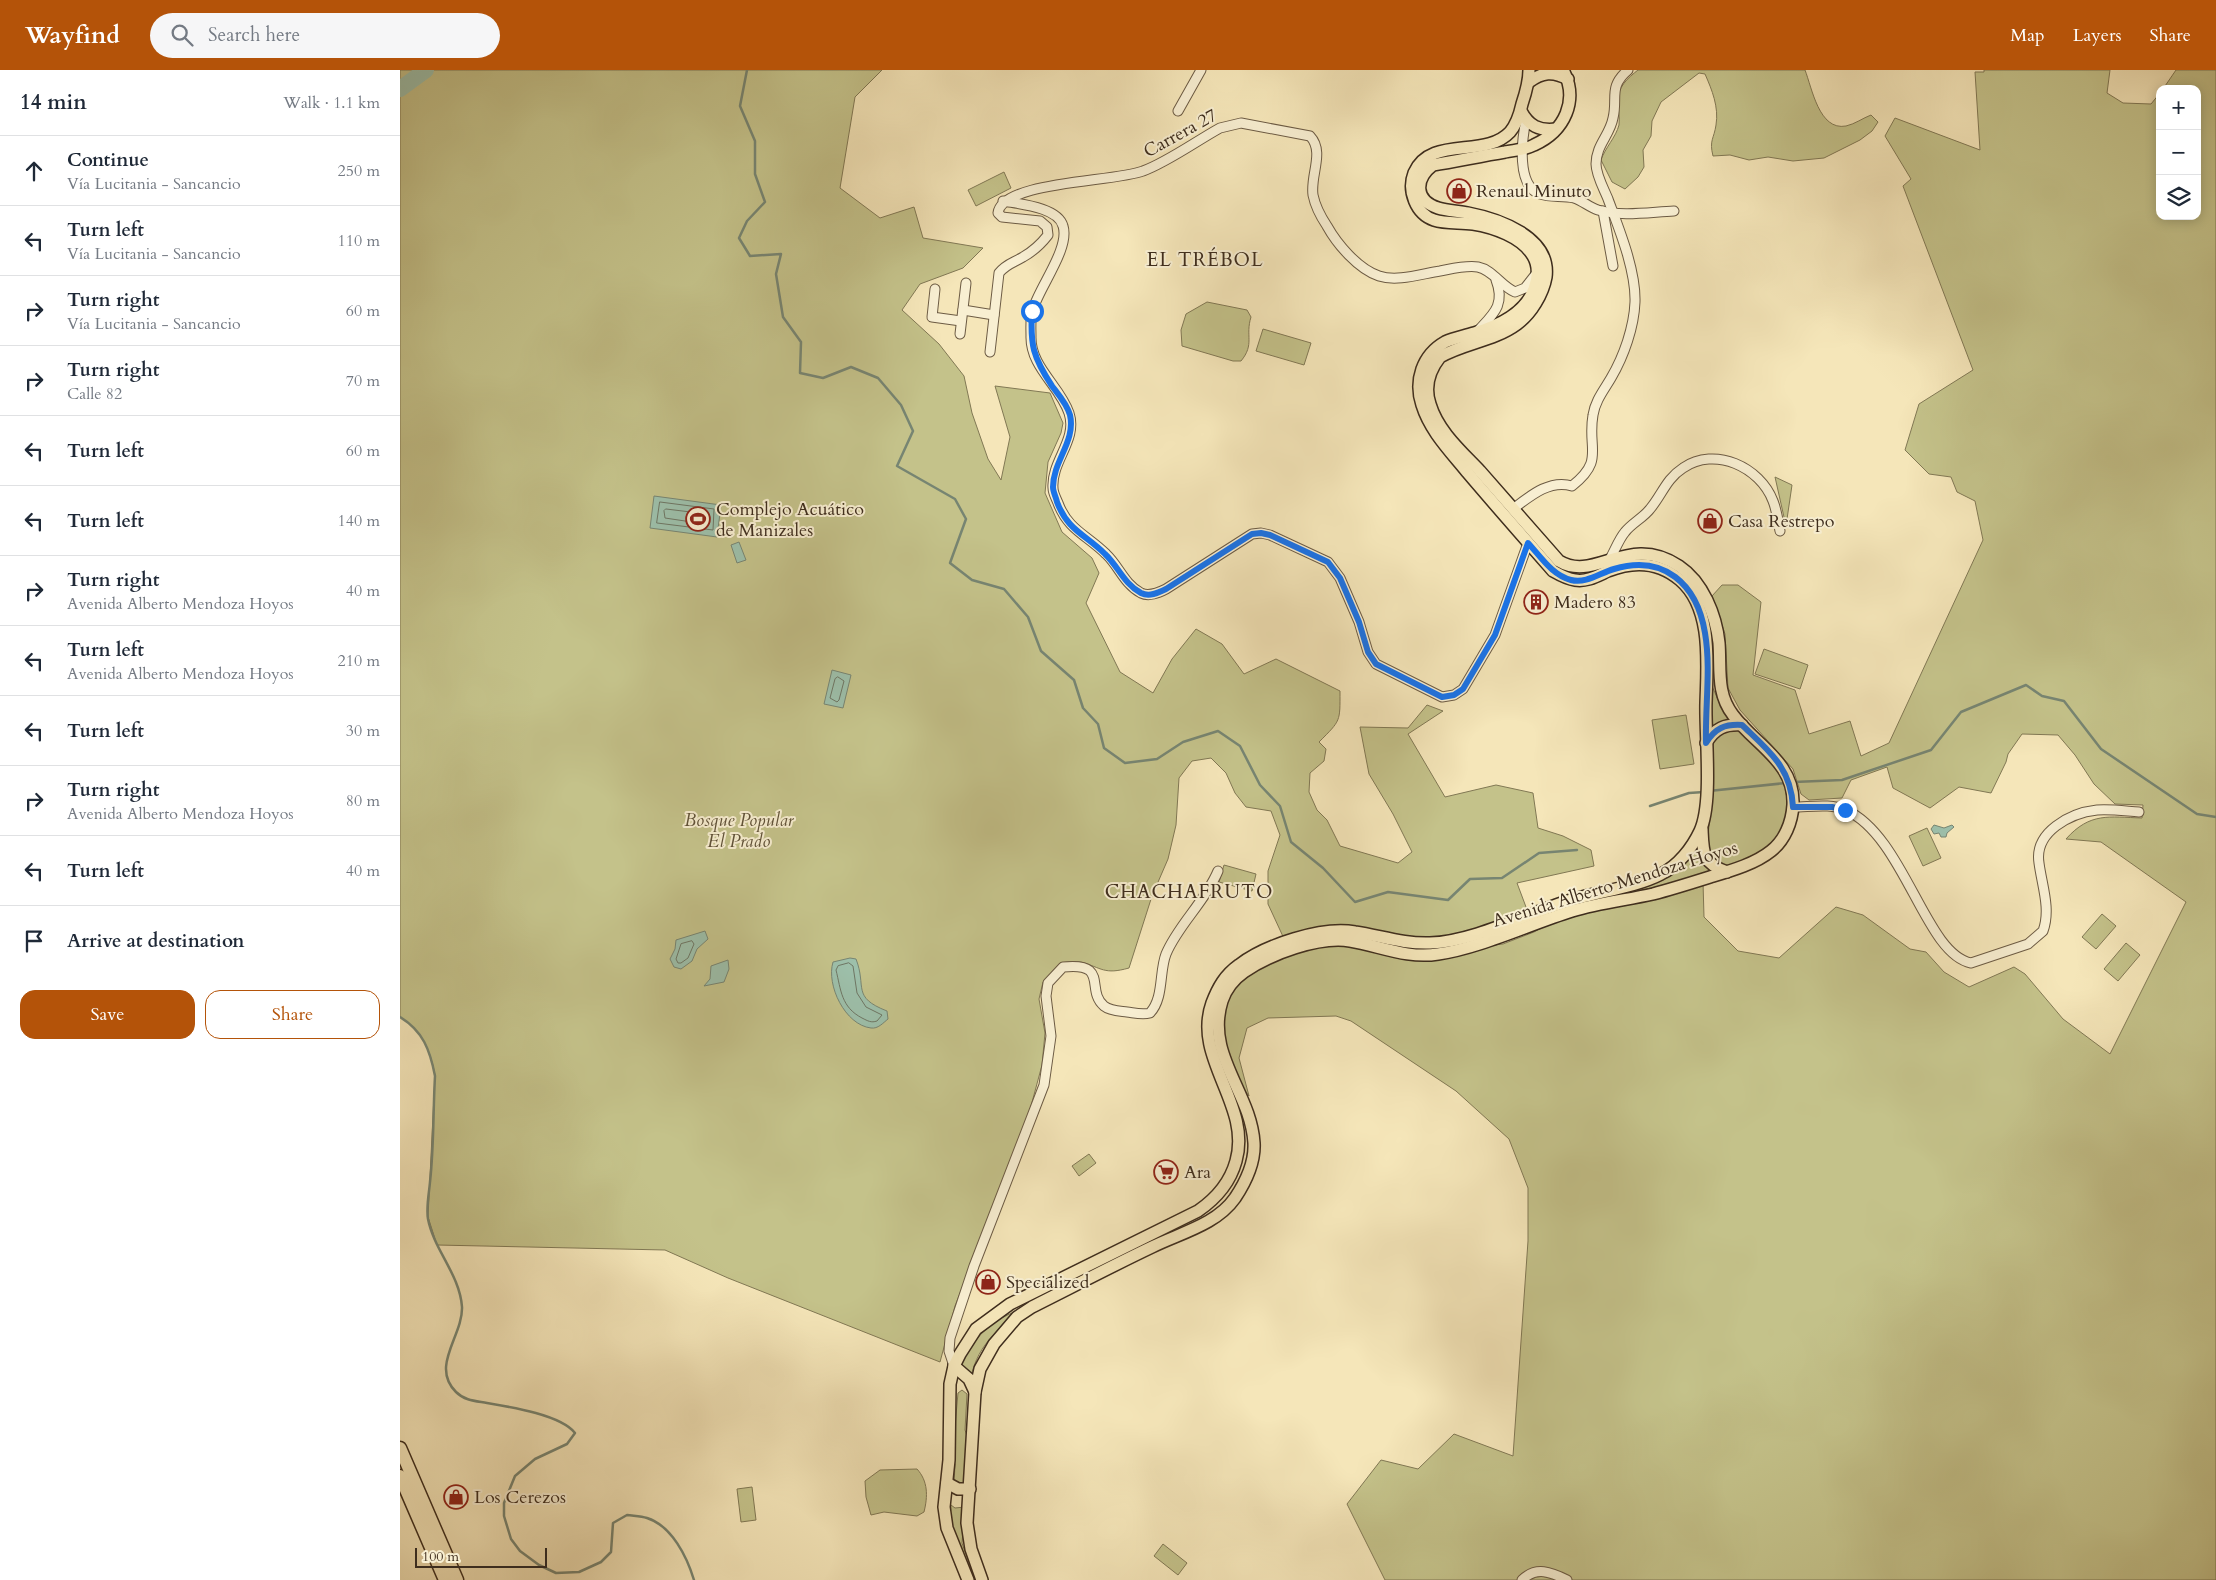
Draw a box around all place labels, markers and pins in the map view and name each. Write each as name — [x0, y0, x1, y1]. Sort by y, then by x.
shop icon: Renaul Minuto — [1446, 178, 1472, 204]
place label: Renaul Minuto — [1476, 179, 1592, 204]
place label: Complejo Acuático de Manizales — [716, 497, 864, 543]
sports icon: Complejo Acuático de Manizales — [685, 506, 711, 532]
shop icon: Casa Restrepo — [1697, 508, 1723, 534]
place label: Casa Restrepo — [1728, 509, 1835, 534]
building icon: Madero 83 — [1523, 589, 1549, 615]
place label: Madero 83 — [1554, 590, 1636, 615]
supermarket icon: Ara — [1153, 1159, 1179, 1185]
place label: Ara — [1184, 1160, 1211, 1185]
shop icon: Specialized — [975, 1269, 1001, 1295]
place label: Specialized — [1006, 1270, 1090, 1295]
shop icon: Los Cerezos — [443, 1484, 469, 1510]
place label: Los Cerezos — [474, 1485, 566, 1510]

